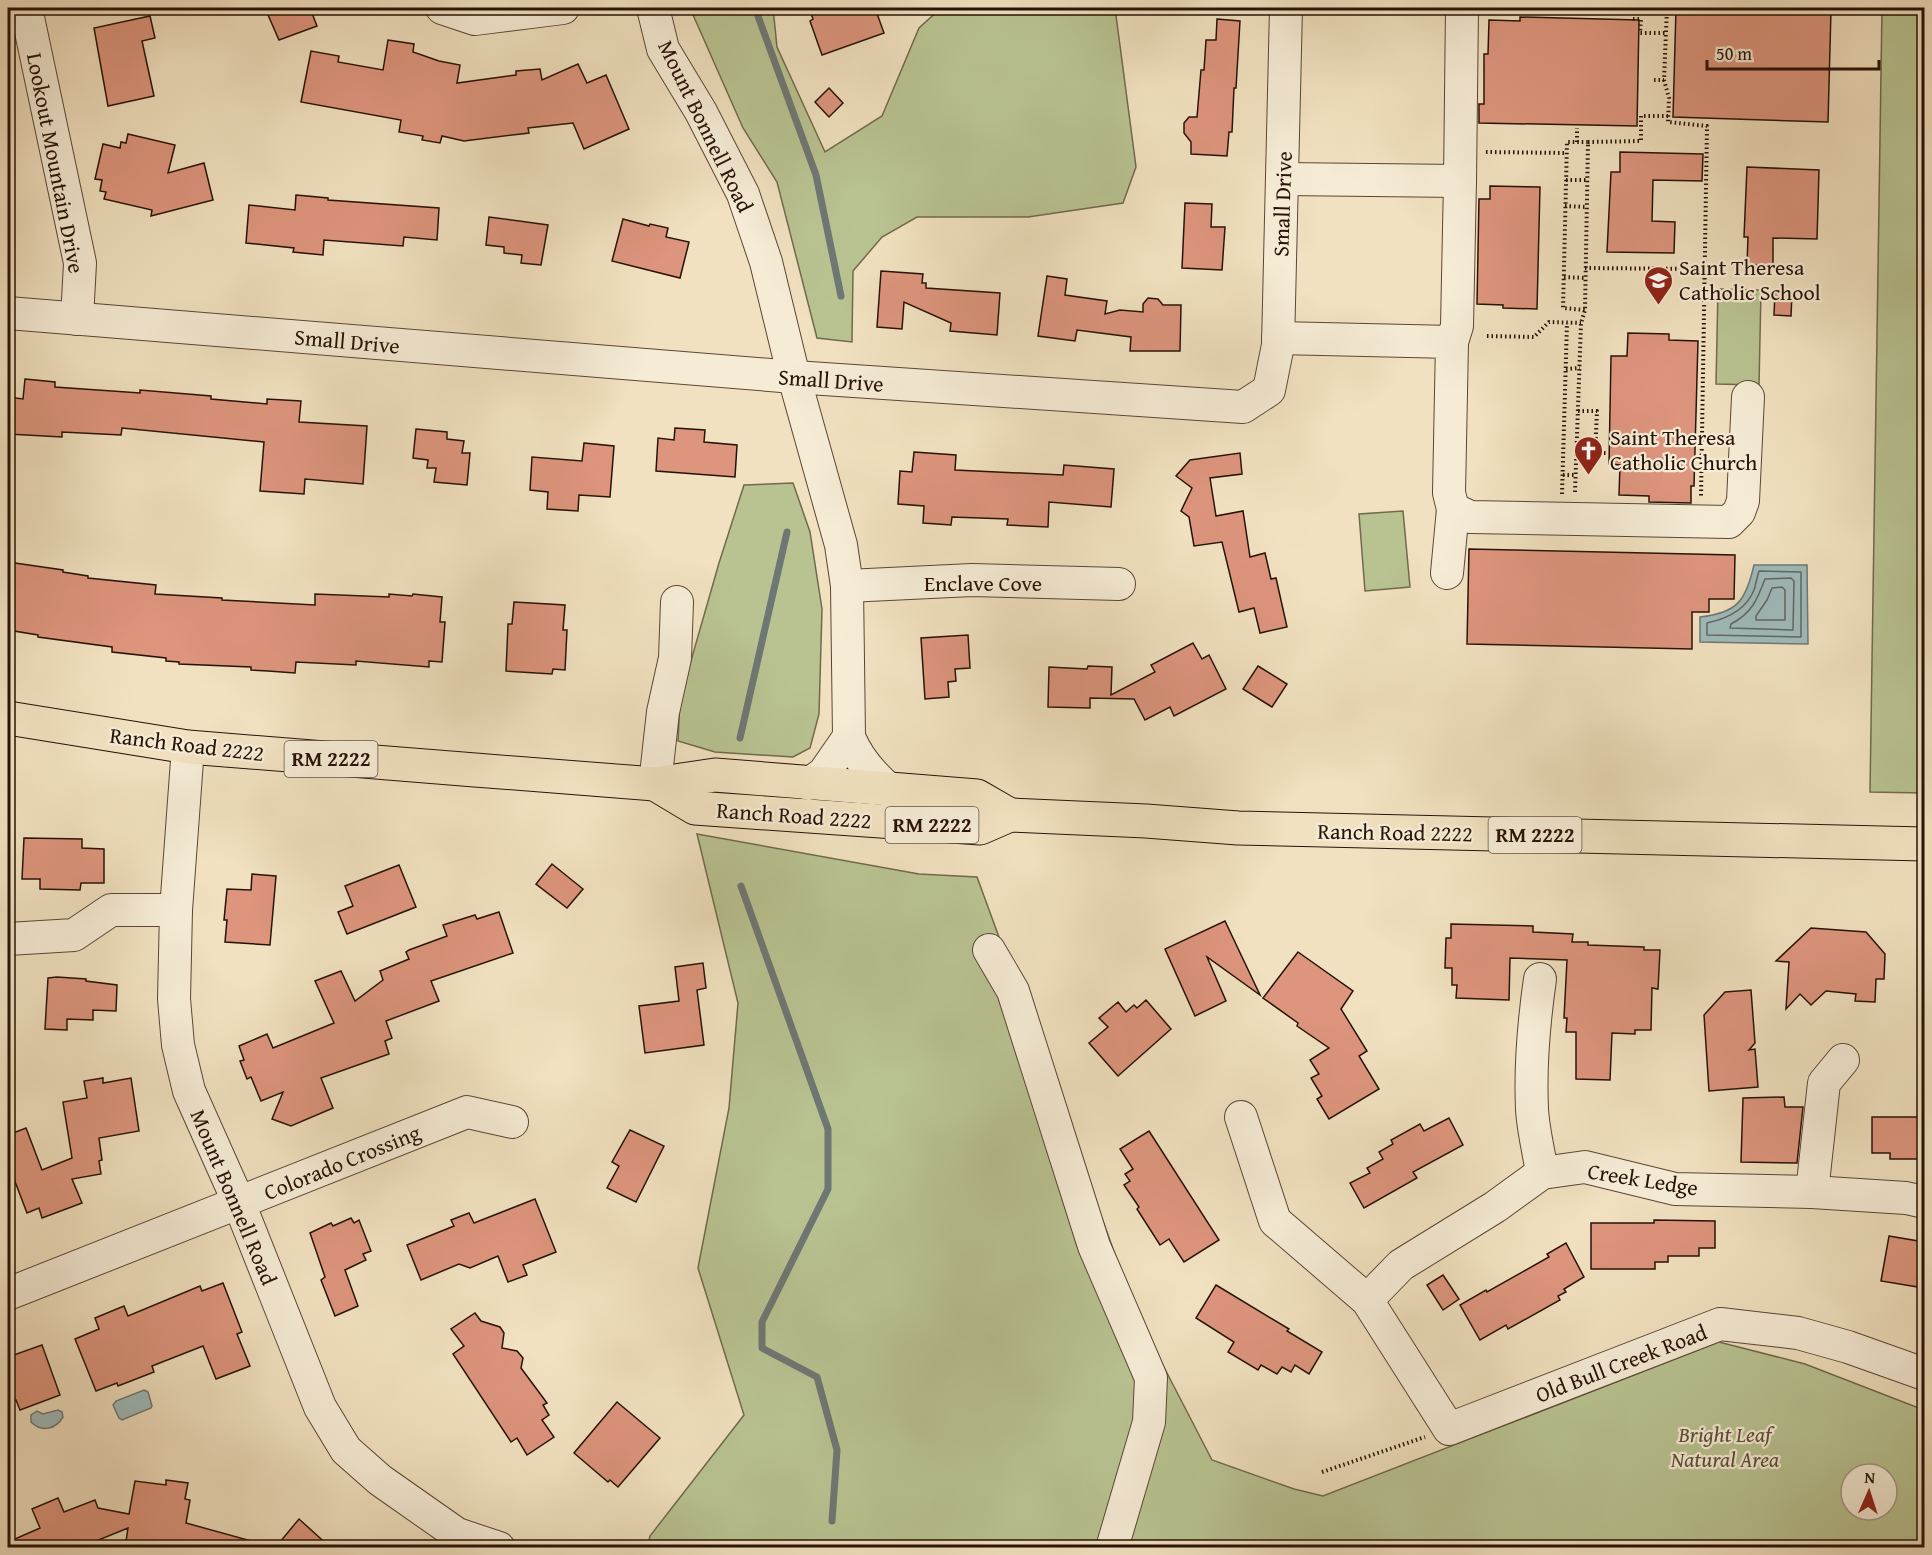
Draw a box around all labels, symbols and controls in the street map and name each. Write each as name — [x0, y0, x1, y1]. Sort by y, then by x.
scale bar — [1707, 33, 1880, 71]
street label: Mount Bonnell Road — [650, 34, 762, 218]
text: 50 m — [1716, 40, 1752, 67]
street label: Lookout Mountain Drive — [19, 50, 93, 276]
street label: Small Drive — [1264, 151, 1300, 257]
place label: Saint Theresa Catholic School — [1679, 251, 1821, 308]
school or university icon: Saint Theresa Catholic School — [1642, 264, 1674, 306]
street label: Small Drive — [293, 320, 401, 362]
street label: Small Drive — [777, 360, 885, 400]
place label: Saint Theresa Catholic Church — [1610, 421, 1758, 478]
church icon: Saint Theresa Catholic Church — [1573, 434, 1605, 476]
street label: Enclave Cove — [924, 567, 1042, 599]
street label: Ranch Road 2222 — [108, 719, 266, 769]
road number: RM 2222 — [284, 741, 378, 777]
street label: Ranch Road 2222 — [715, 794, 873, 836]
road number: RM 2222 — [886, 807, 978, 843]
street label: Ranch Road 2222 — [1317, 815, 1473, 849]
road number: RM 2222 — [1488, 817, 1582, 853]
street label: Mount Bonnell Road — [183, 1104, 286, 1290]
street label: Colorado Crossing — [259, 1116, 425, 1208]
street label: Creek Ledge — [1585, 1154, 1701, 1204]
street label: Old Bull Creek Road — [1531, 1316, 1711, 1410]
park label: Bright Leaf Natural Area — [1670, 1418, 1779, 1475]
north arrow — [1839, 1462, 1899, 1522]
text: N — [1864, 1465, 1876, 1489]

